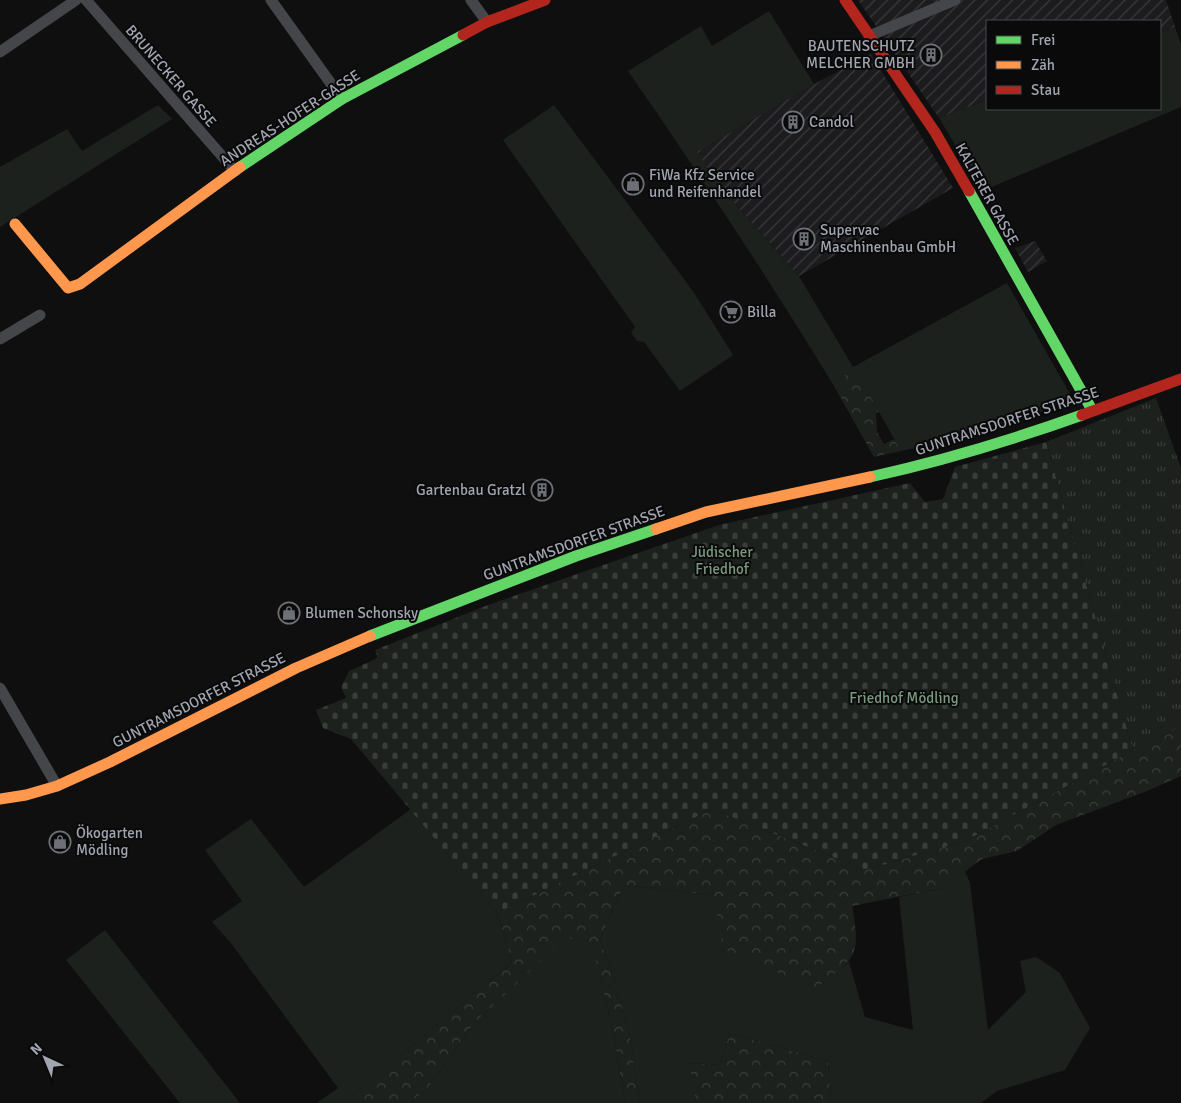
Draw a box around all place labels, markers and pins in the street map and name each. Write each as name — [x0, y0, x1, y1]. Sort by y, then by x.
place label: BAUTENSCHUTZ MELCHER GMBH — [806, 37, 915, 72]
building icon: BAUTENSCHUTZ MELCHER GMBH — [919, 43, 943, 67]
building icon: Candol — [781, 110, 805, 134]
place label: Candol — [809, 113, 854, 131]
place label: FiWa Kfz Service und Reifenhandel — [649, 166, 761, 201]
shop icon: FiWa Kfz Service und Reifenhandel — [621, 172, 645, 196]
place label: Supervac Maschinenbau GmbH — [820, 221, 956, 256]
building icon: Supervac Maschinenbau GmbH — [792, 227, 816, 251]
supermarket icon: Billa — [719, 300, 743, 324]
place label: Billa — [747, 303, 776, 321]
building icon: Gartenbau Gratzl — [530, 478, 554, 502]
place label: Gartenbau Gratzl — [416, 481, 526, 499]
shop icon: Blumen Schonsky — [277, 601, 301, 625]
place label: Blumen Schonsky — [305, 604, 418, 622]
place label: Ökogarten Mödling — [76, 824, 143, 859]
shop icon: Ökogarten Mödling — [48, 830, 72, 854]

